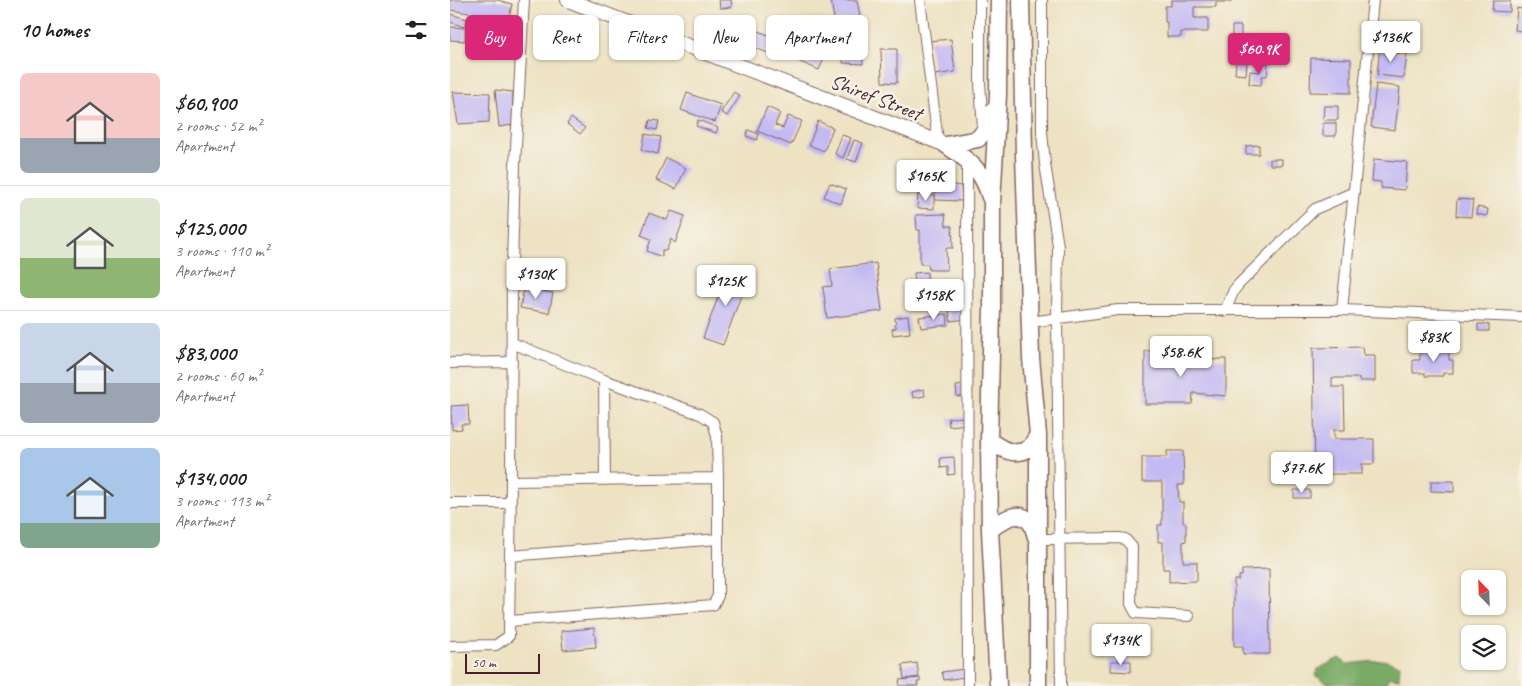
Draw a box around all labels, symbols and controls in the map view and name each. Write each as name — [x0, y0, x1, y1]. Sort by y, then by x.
chip: Buy — [465, 15, 523, 60]
chip: Rent — [533, 15, 599, 60]
chip: Filters — [609, 15, 684, 60]
chip: New — [694, 15, 756, 60]
chip: Apartment — [766, 15, 868, 60]
icon: filters — [402, 16, 430, 44]
text: 10 homes — [20, 17, 89, 43]
pin: $136K — [1356, 20, 1426, 63]
text: $136K — [1372, 27, 1410, 47]
pin: $60.9K — [1218, 32, 1300, 75]
text: $60.9K — [1239, 39, 1279, 59]
street label: Shiref Street — [827, 68, 928, 127]
text: $60,900 — [175, 90, 236, 116]
icon: home — [60, 93, 120, 153]
text: 2 rooms · 52 m² — [175, 116, 261, 136]
text: Apartment — [175, 136, 234, 156]
pin: $165K — [891, 160, 961, 202]
text: $165K — [907, 166, 945, 186]
text: $125,000 — [175, 215, 245, 241]
icon: home — [60, 218, 120, 278]
text: 3 rooms · 110 m² — [175, 241, 269, 261]
pin: $130K — [501, 258, 571, 300]
text: Apartment — [175, 261, 234, 281]
text: $130K — [518, 264, 554, 284]
pin: $125K — [691, 264, 761, 307]
text: $125K — [708, 271, 744, 291]
pin: $158K — [899, 278, 969, 321]
text: $158K — [916, 285, 952, 305]
pin: $83K — [1404, 320, 1464, 363]
text: $83K — [1419, 327, 1449, 347]
pin: $58.6K — [1140, 336, 1222, 378]
text: $83,000 — [175, 340, 236, 366]
text: $58.6K — [1161, 342, 1201, 362]
icon: home — [60, 343, 120, 403]
text: 2 rooms · 60 m² — [175, 366, 261, 386]
text: Apartment — [175, 386, 234, 406]
pin: $77.6K — [1261, 452, 1343, 494]
text: $77.6K — [1282, 458, 1322, 478]
text: $134,000 — [175, 465, 245, 491]
icon: home — [60, 468, 120, 528]
text: 3 rooms · 113 m² — [175, 491, 269, 511]
text: Apartment — [175, 511, 234, 531]
north arrow — [1461, 570, 1506, 615]
map controls — [1461, 570, 1506, 670]
pin: $134K — [1086, 624, 1156, 666]
button: layers — [1461, 625, 1506, 670]
text: $134K — [1103, 630, 1139, 650]
scale bar — [465, 651, 540, 674]
text: 50 m — [472, 654, 496, 671]

